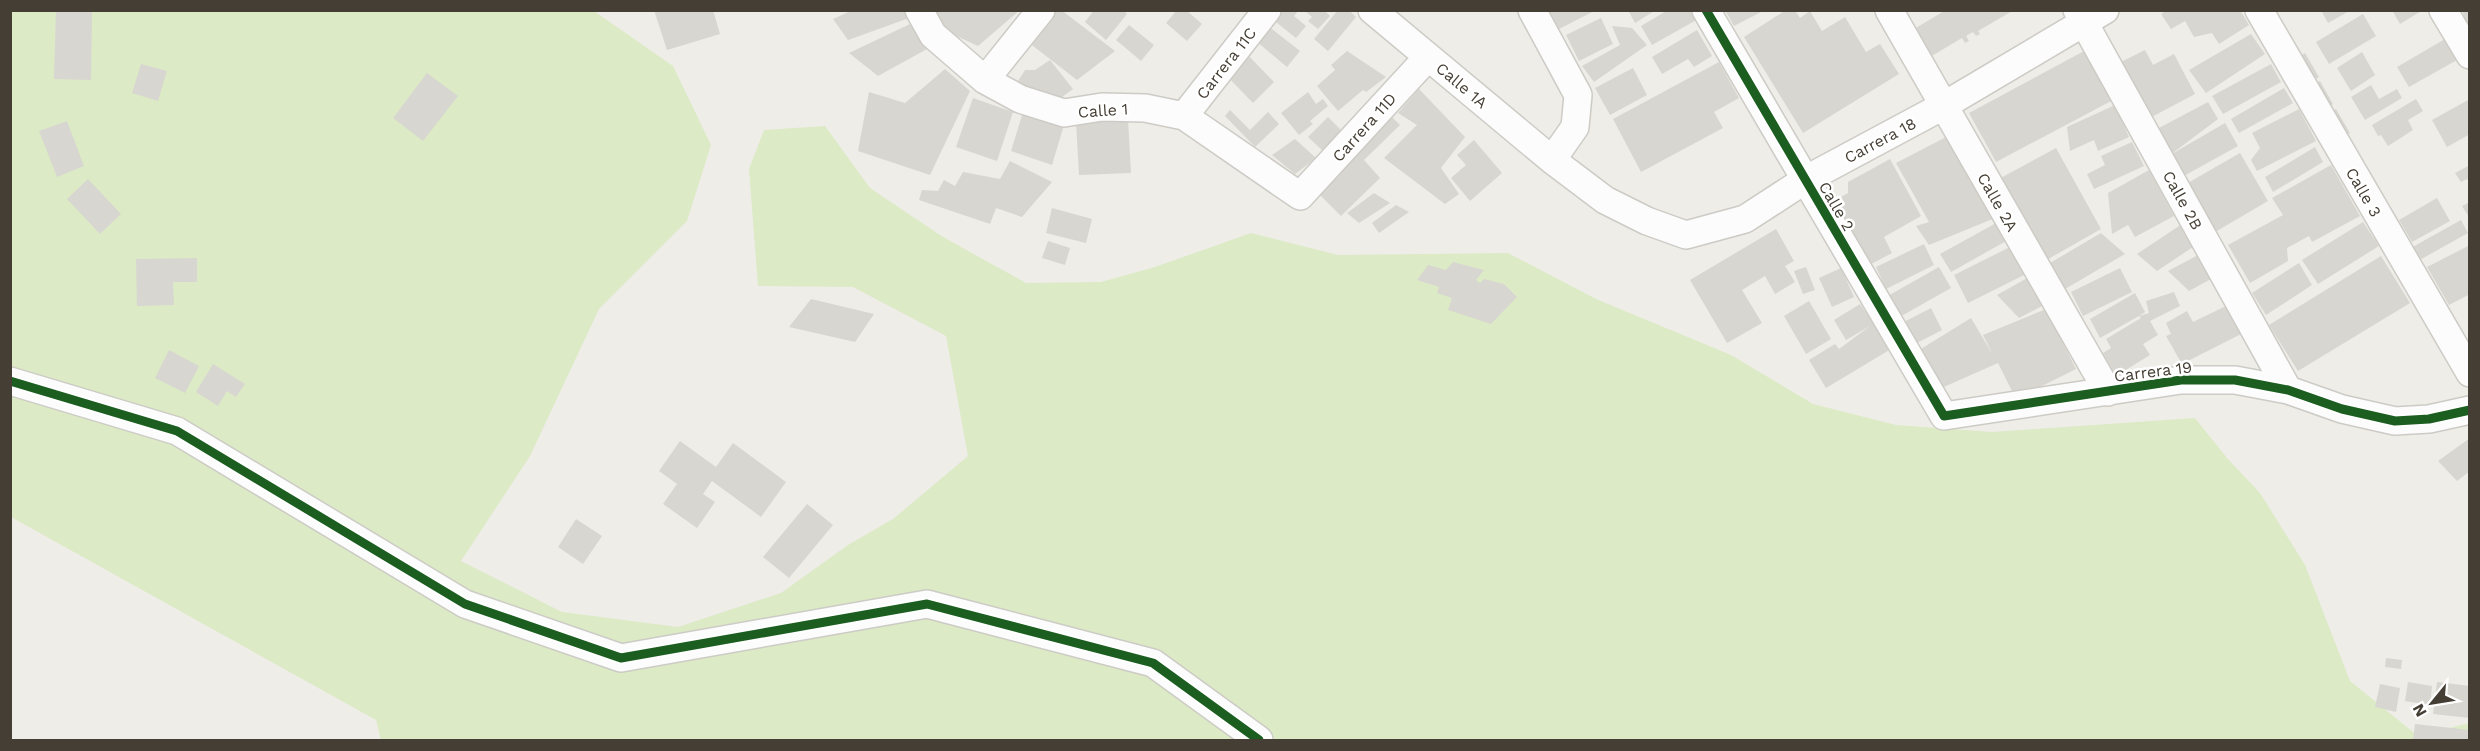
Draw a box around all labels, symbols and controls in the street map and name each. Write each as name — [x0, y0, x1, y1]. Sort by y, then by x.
street label: Carrera 11C — [1193, 24, 1260, 103]
street label: Calle 1A — [1432, 59, 1491, 113]
street label: Carrera 11D — [1328, 89, 1400, 166]
street label: Calle 1 — [1077, 99, 1129, 122]
street label: Carrera 18 — [1841, 114, 1919, 167]
street label: Calle 3 — [2342, 164, 2385, 220]
street label: Calle 2B — [2159, 168, 2206, 233]
street label: Calle 2A — [1973, 170, 2022, 235]
street label: Calle 2 — [1815, 178, 1858, 234]
street label: Carrera 19 — [2113, 357, 2193, 386]
north arrow — [2402, 673, 2462, 733]
text: N — [2408, 700, 2431, 720]

